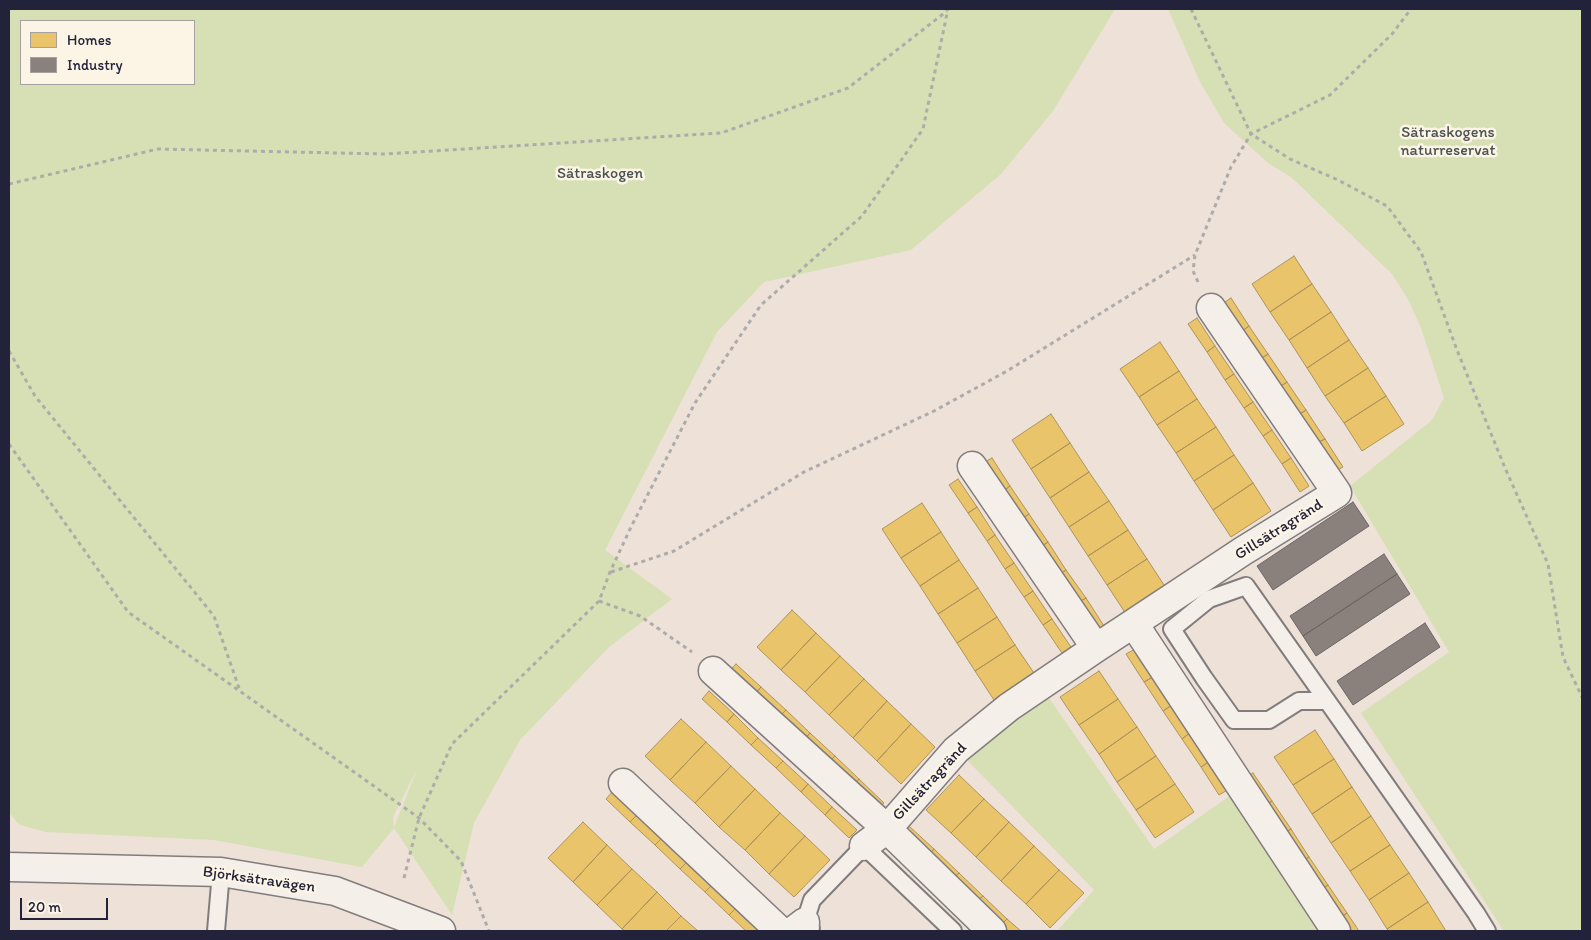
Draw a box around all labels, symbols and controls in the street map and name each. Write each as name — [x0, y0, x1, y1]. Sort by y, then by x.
legend — [20, 20, 195, 85]
text: Homes — [67, 31, 111, 49]
text: Industry — [67, 56, 123, 74]
park label: Sätraskogens naturreservat — [1401, 123, 1495, 161]
park label: Sätraskogen — [557, 164, 643, 184]
street label: Gillsätragränd — [1231, 495, 1327, 565]
street label: Gillsätragränd — [889, 739, 971, 825]
street label: Björksätravägen — [202, 863, 316, 897]
scale bar — [22, 888, 110, 920]
text: 20 m — [28, 898, 61, 916]

